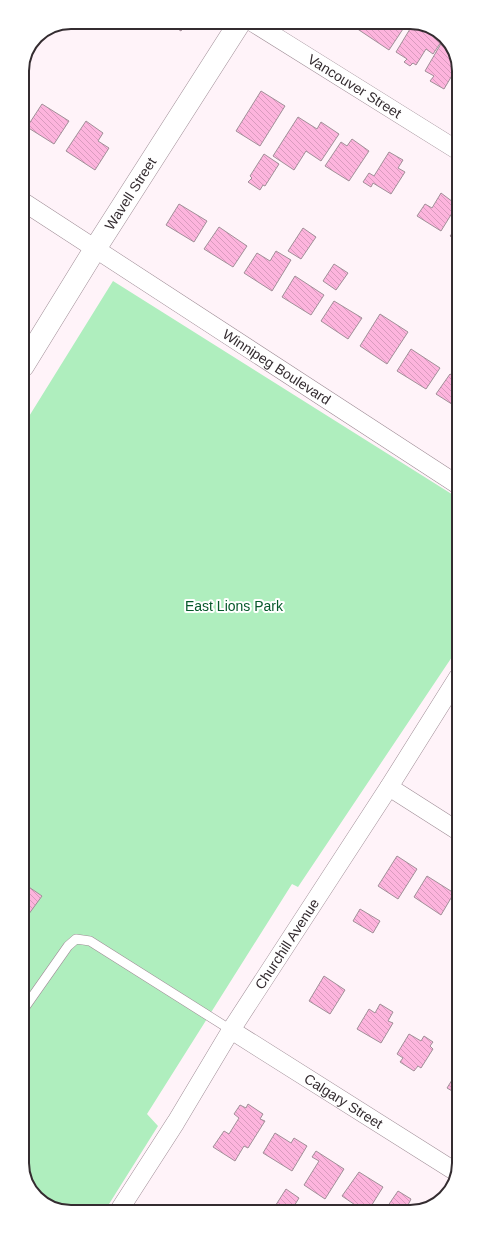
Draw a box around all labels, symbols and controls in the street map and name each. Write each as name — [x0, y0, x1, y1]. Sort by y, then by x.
street label: Vancouver Street — [305, 51, 404, 121]
street label: Wavell Street — [101, 154, 159, 233]
street label: Winnipeg Boulevard — [220, 326, 334, 408]
park label: East Lions Park — [185, 598, 284, 614]
street label: Churchill Avenue — [252, 895, 322, 992]
street label: Calgary Street — [301, 1070, 386, 1132]

